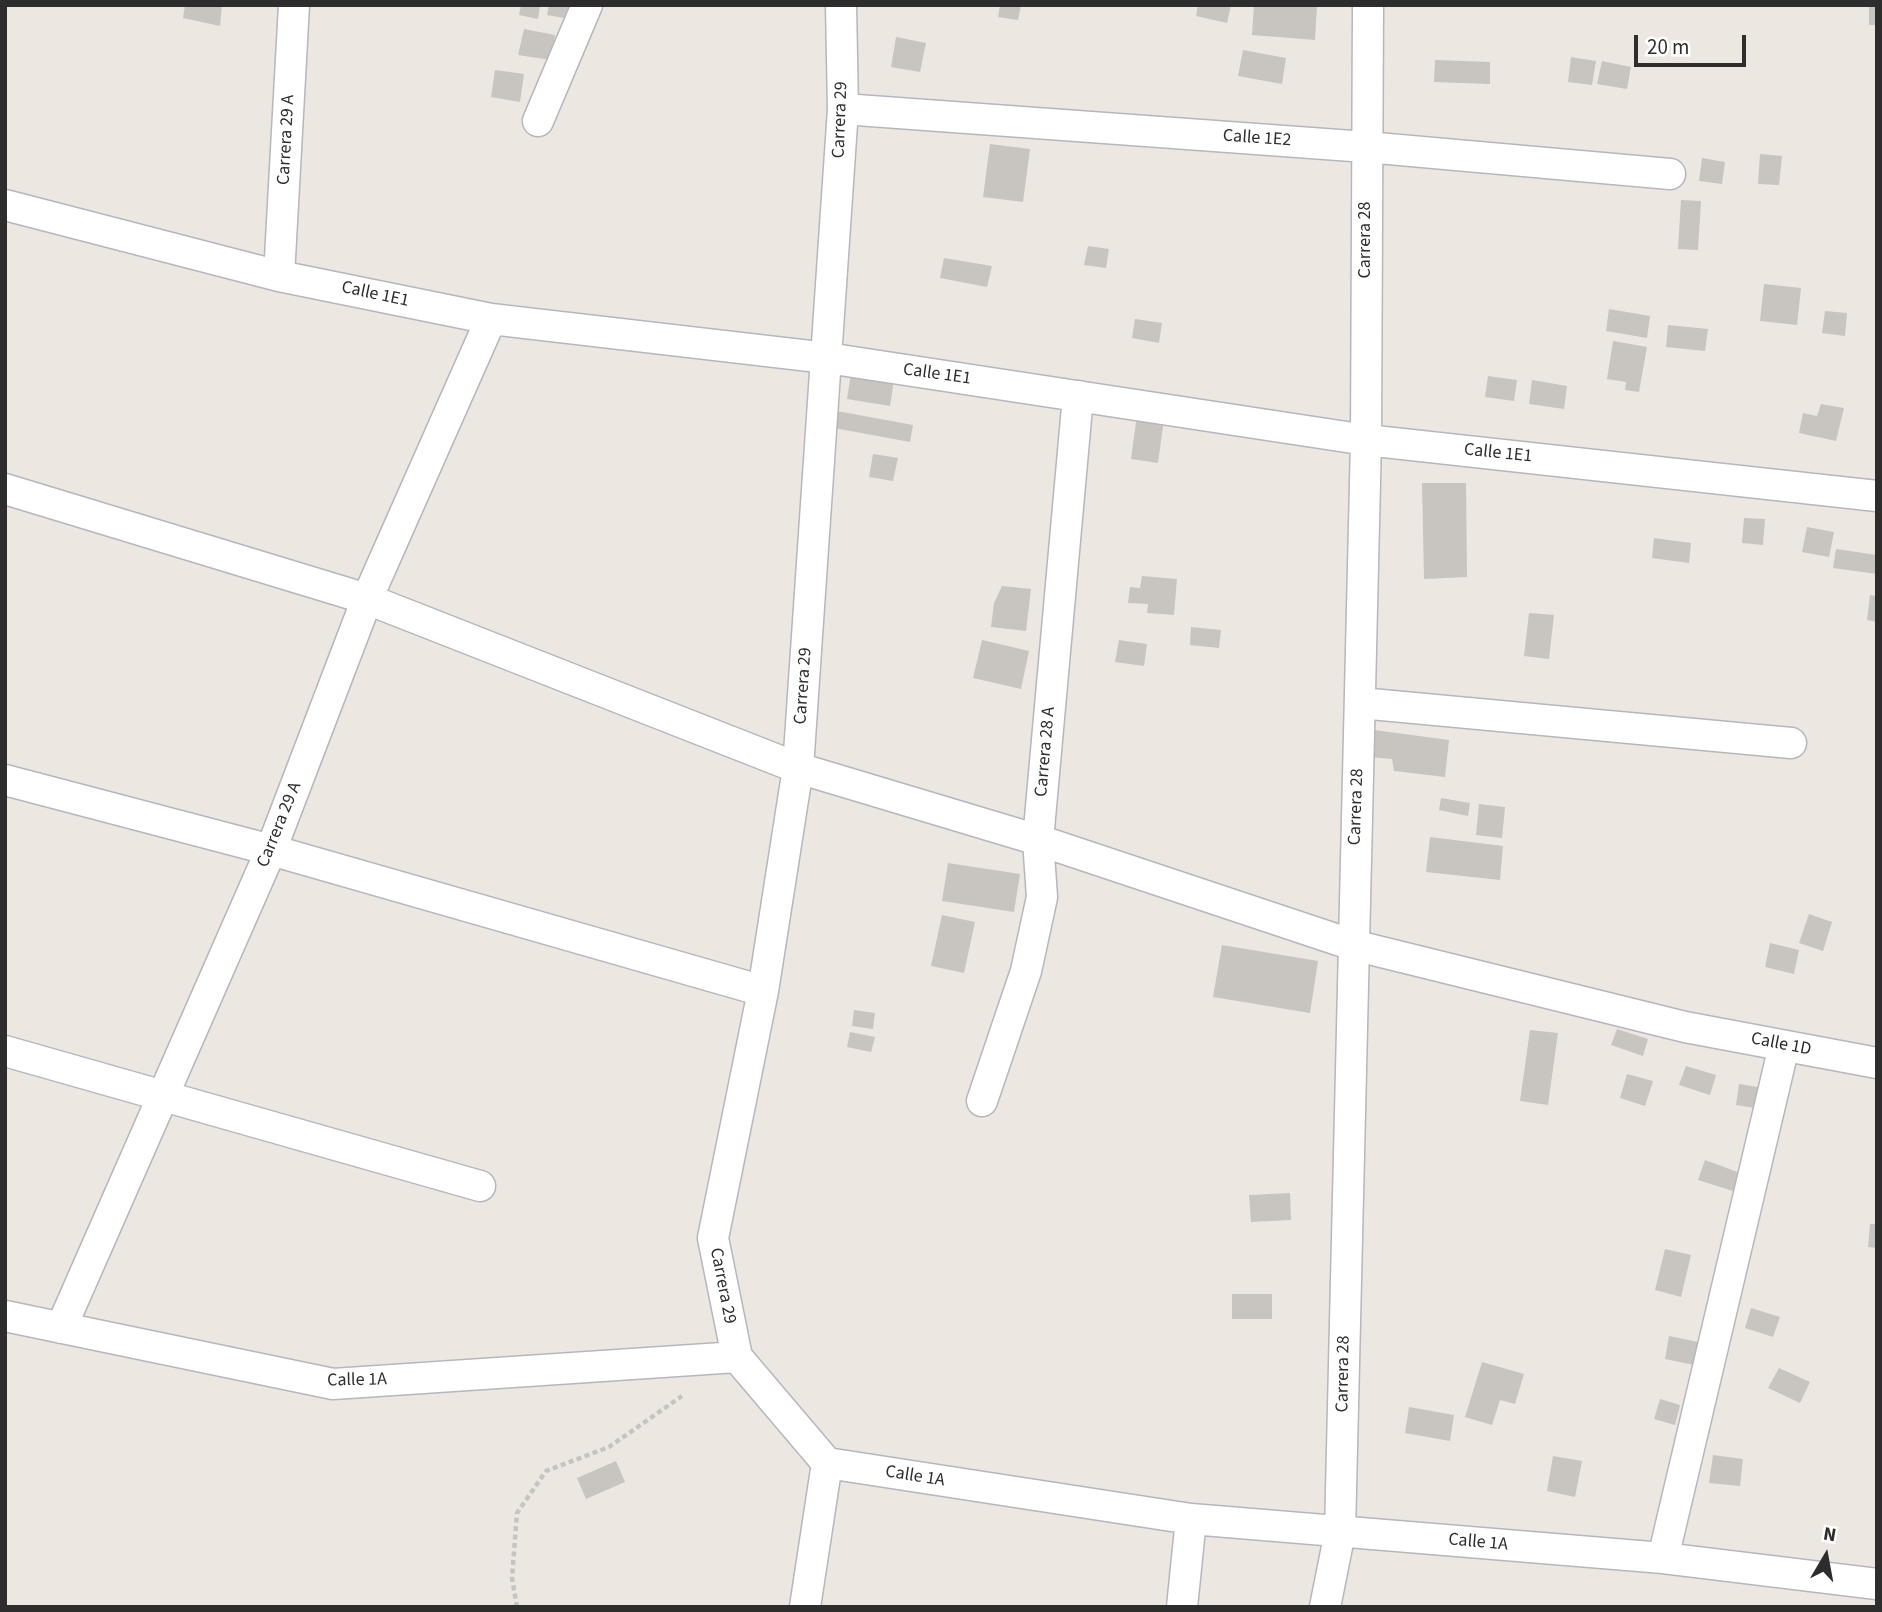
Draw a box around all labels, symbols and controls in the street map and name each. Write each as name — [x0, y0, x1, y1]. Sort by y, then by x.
scale bar — [1637, 21, 1749, 65]
text: 20 m — [1647, 32, 1689, 62]
street label: Carrera 29 — [829, 81, 853, 159]
street label: Carrera 29 A — [274, 94, 300, 186]
street label: Calle 1E2 — [1222, 126, 1292, 152]
street label: Carrera 28 — [1355, 202, 1377, 278]
street label: Calle 1E1 — [339, 277, 411, 313]
street label: Calle 1E1 — [902, 360, 972, 390]
street label: Calle 1E1 — [1463, 440, 1533, 468]
street label: Carrera 29 — [791, 647, 817, 725]
street label: Carrera 28 A — [1031, 706, 1061, 798]
street label: Carrera 28 — [1345, 768, 1369, 846]
street label: Carrera 29 A — [253, 779, 307, 871]
street label: Calle 1D — [1749, 1029, 1813, 1061]
street label: Carrera 29 — [704, 1246, 740, 1326]
street label: Carrera 28 — [1333, 1335, 1355, 1413]
street label: Calle 1A — [327, 1370, 387, 1392]
street label: Calle 1A — [884, 1462, 946, 1492]
text: N — [1821, 1520, 1838, 1549]
north arrow — [1791, 1521, 1861, 1591]
street label: Calle 1A — [1447, 1530, 1509, 1556]

